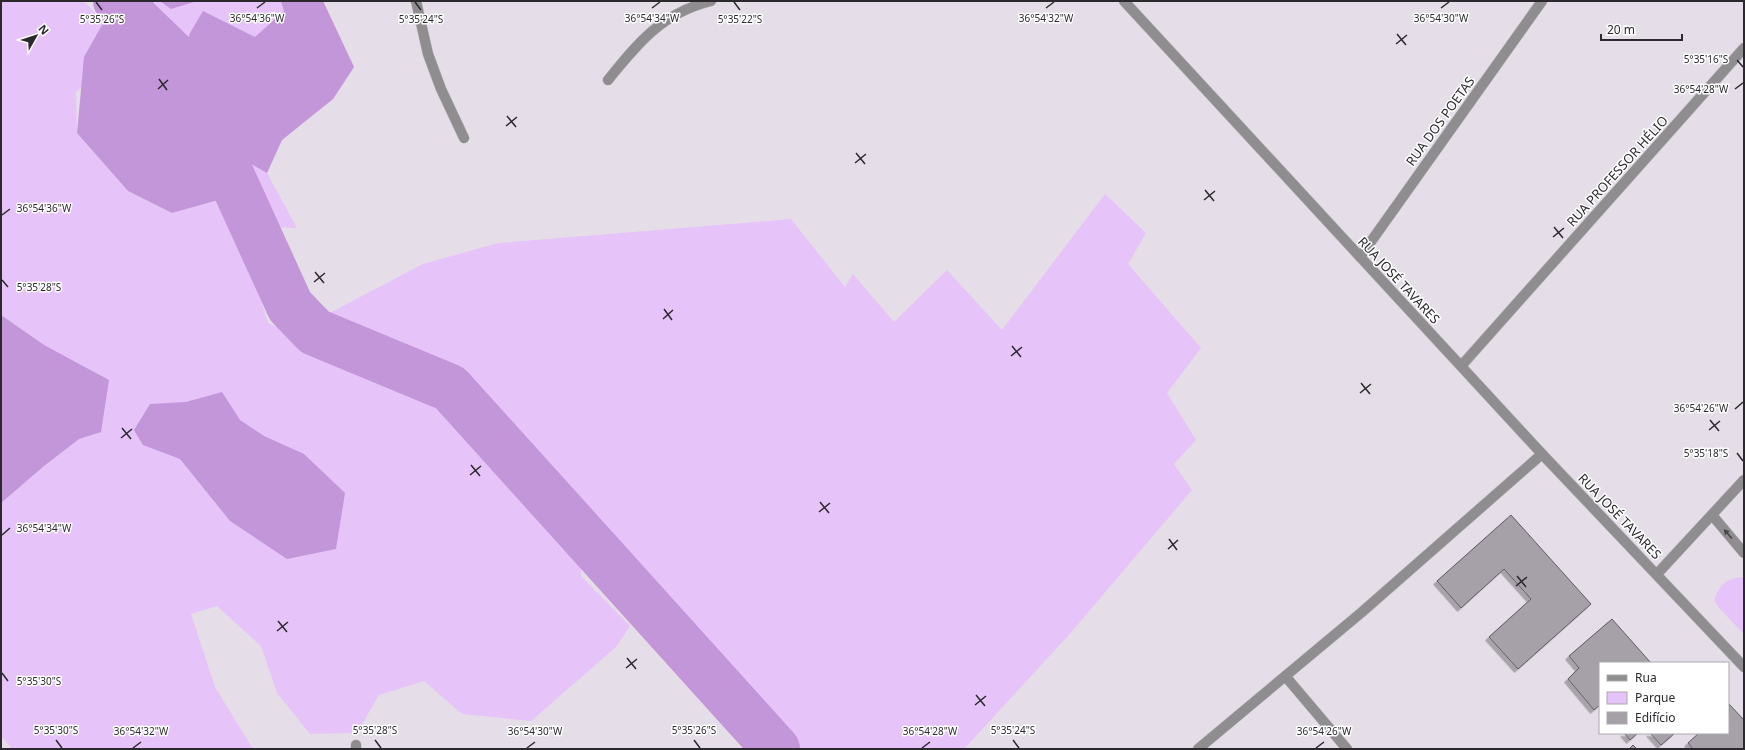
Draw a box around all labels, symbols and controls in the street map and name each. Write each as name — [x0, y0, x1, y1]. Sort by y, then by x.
text: 36°54'36"W — [230, 11, 285, 25]
text: 36°54'34"W — [625, 11, 680, 25]
text: 36°54'32"W — [1019, 11, 1074, 25]
text: 36°54'30"W — [1414, 11, 1469, 25]
text: 5°35'26"S — [80, 12, 125, 26]
text: 5°35'24"S — [399, 12, 444, 26]
text: 5°35'22"S — [718, 12, 763, 26]
north arrow — [16, 16, 56, 56]
scale bar — [1601, 16, 1682, 42]
text: N — [36, 21, 53, 38]
text: 20 m — [1607, 21, 1635, 38]
text: 5°35'16"S — [1684, 52, 1729, 66]
street label: RUA DOS POETAS — [1401, 73, 1479, 169]
text: 36°54'28"W — [1674, 82, 1729, 96]
street label: RUA PROFESSOR HÉLIO — [1562, 112, 1672, 230]
text: 36°54'36"W — [17, 201, 72, 215]
street label: RUA JOSÉ TAVARES — [1354, 233, 1444, 327]
text: 5°35'28"S — [17, 280, 62, 294]
text: 36°54'26"W — [1674, 401, 1729, 415]
text: 5°35'18"S — [1684, 446, 1729, 460]
street label: RUA JOSÉ TAVARES — [1574, 469, 1666, 563]
text: 36°54'34"W — [17, 521, 72, 535]
one-way arrow — [1723, 529, 1732, 539]
legend — [1599, 662, 1729, 734]
text: Rua — [1635, 669, 1657, 686]
text: 5°35'30"S — [17, 674, 62, 688]
text: Parque — [1635, 689, 1676, 706]
text: Edifício — [1635, 709, 1676, 726]
text: 5°35'30"S — [34, 723, 79, 737]
text: 5°35'28"S — [353, 723, 398, 737]
text: 5°35'26"S — [672, 723, 717, 737]
text: 5°35'24"S — [991, 723, 1036, 737]
text: 36°54'32"W — [114, 724, 169, 738]
text: 36°54'30"W — [508, 724, 563, 738]
text: 36°54'28"W — [903, 724, 958, 738]
text: 36°54'26"W — [1297, 724, 1352, 738]

